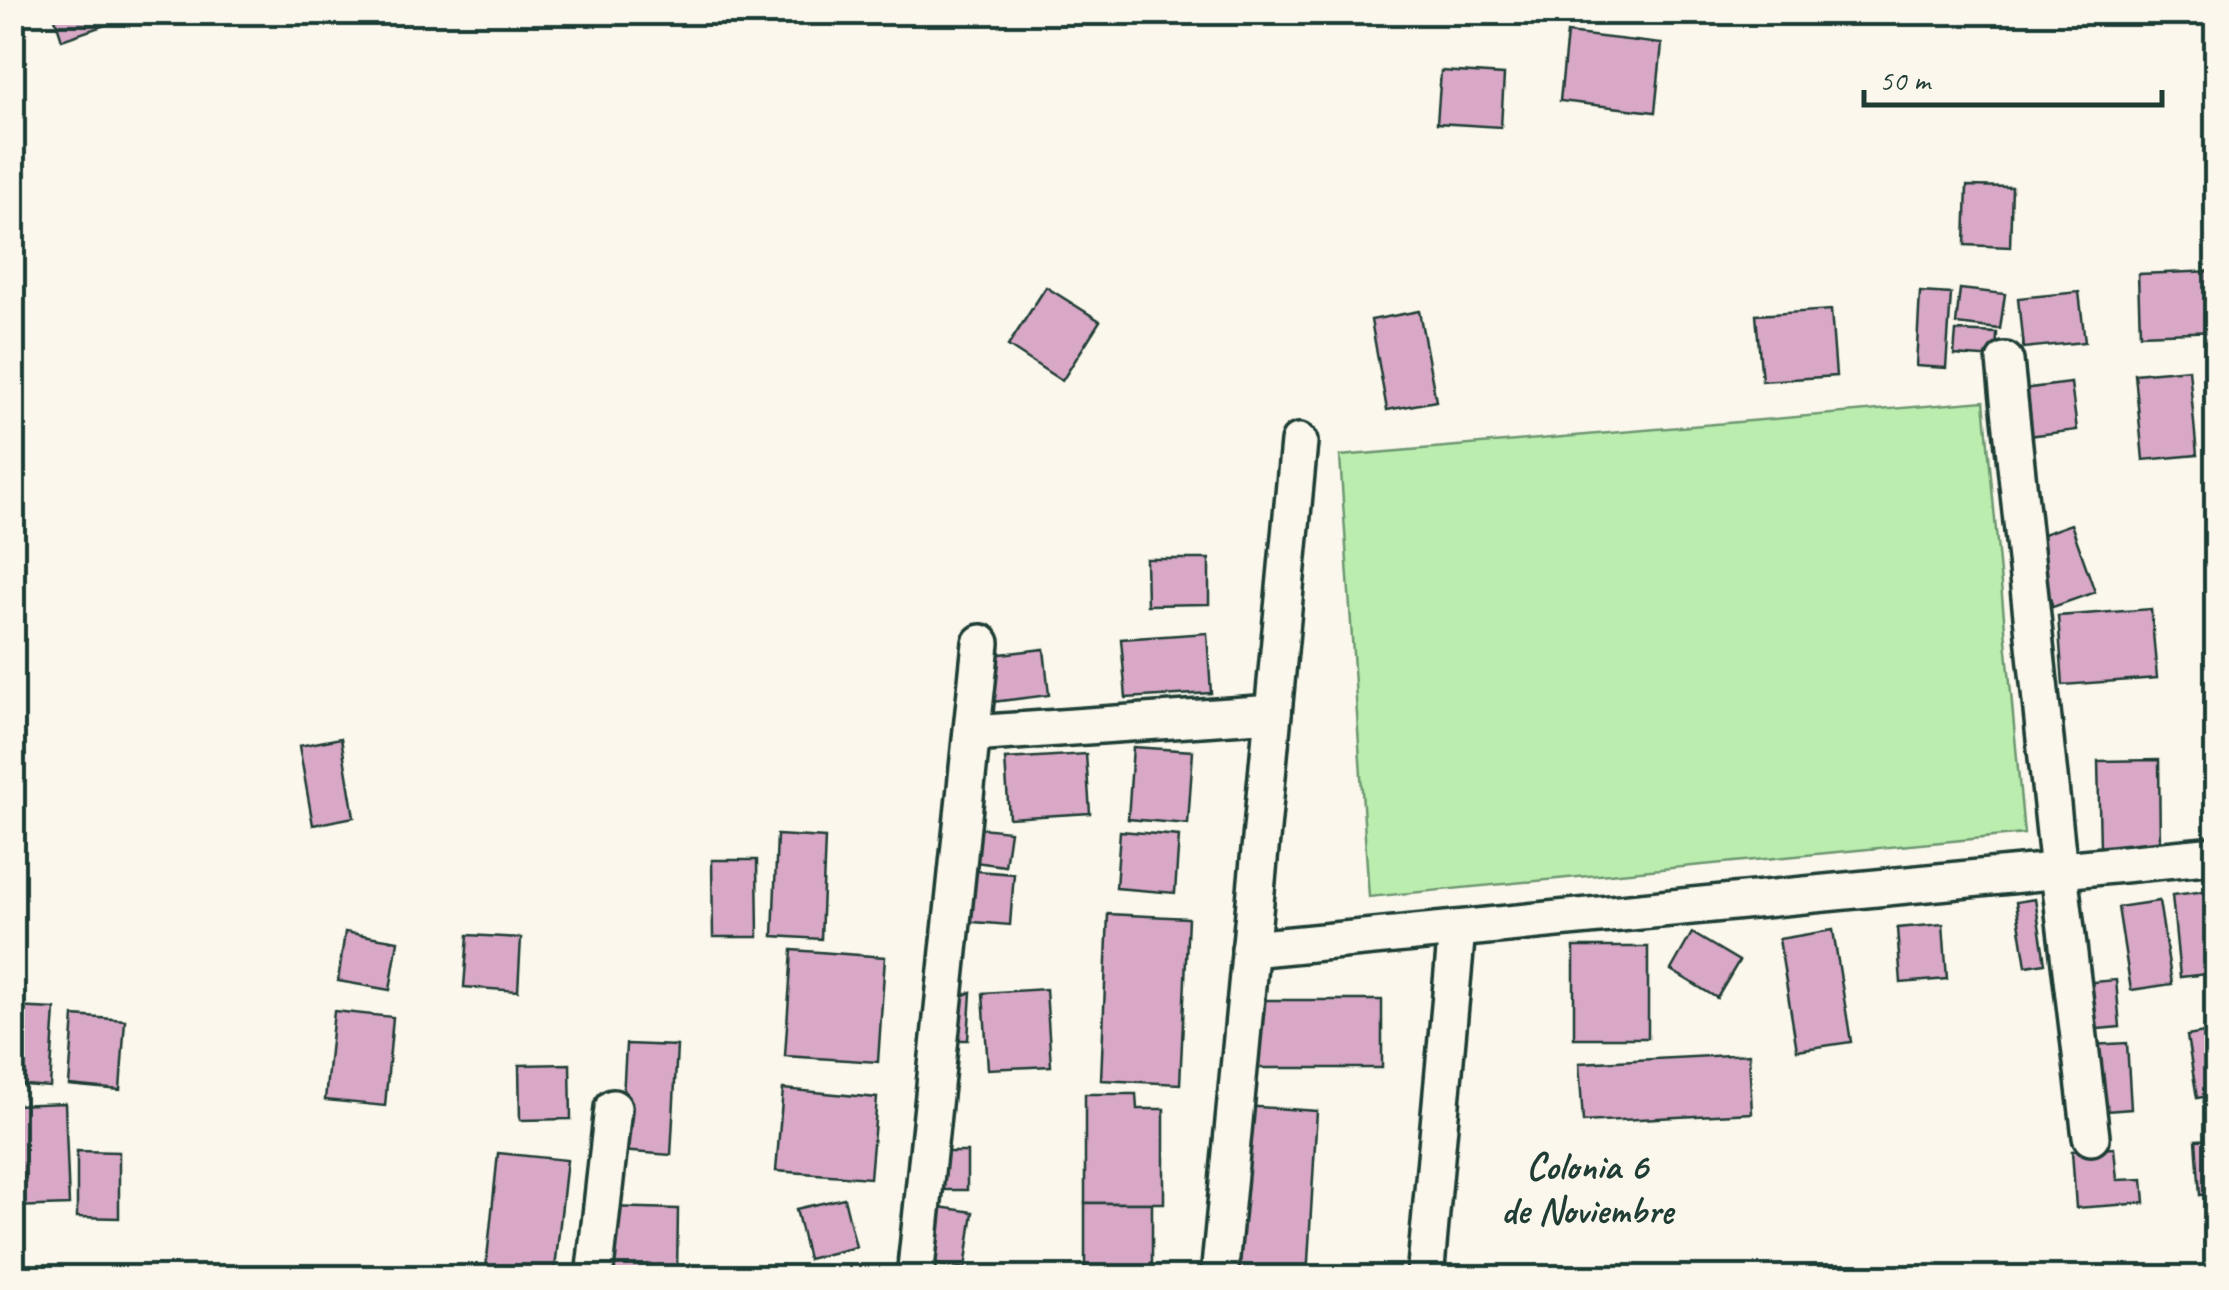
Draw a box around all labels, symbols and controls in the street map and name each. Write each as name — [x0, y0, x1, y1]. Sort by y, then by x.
scale bar — [1864, 45, 2162, 107]
text: 50 m — [1879, 61, 1932, 99]
district label: Colonia 6 de Noviembre — [1501, 1143, 1676, 1234]

